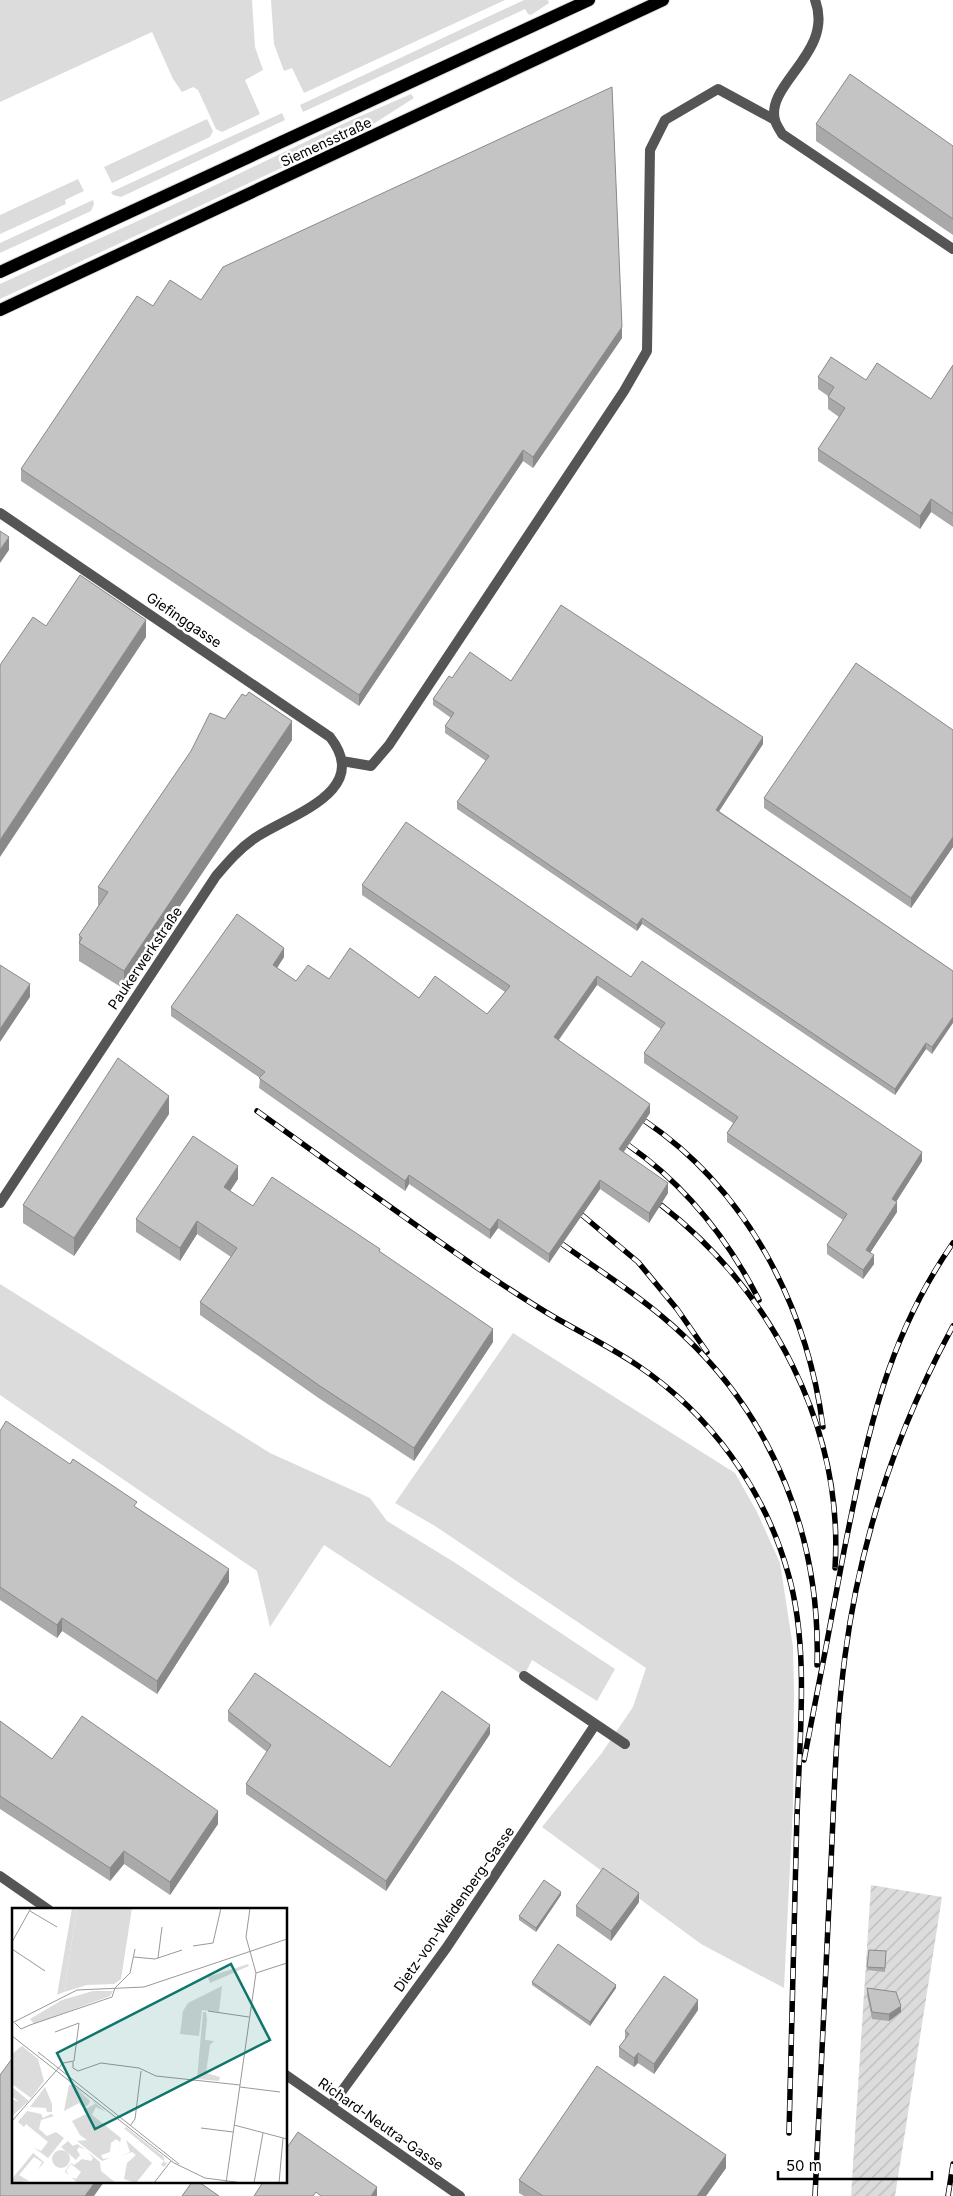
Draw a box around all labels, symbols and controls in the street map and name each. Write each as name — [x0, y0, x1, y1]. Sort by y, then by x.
street label: Siemensstraße — [278, 113, 374, 170]
street label: Giefinggasse — [144, 588, 225, 651]
street label: Paukerwerkstraße — [104, 903, 185, 1012]
street label: Dietz-von-Weidenberg-Gasse — [390, 1823, 517, 1995]
inset map — [12, 1908, 288, 2184]
street label: Richard-Neutra-Gasse — [315, 2074, 447, 2173]
scale bar — [778, 2148, 932, 2180]
text: 50 m — [786, 2156, 822, 2175]

